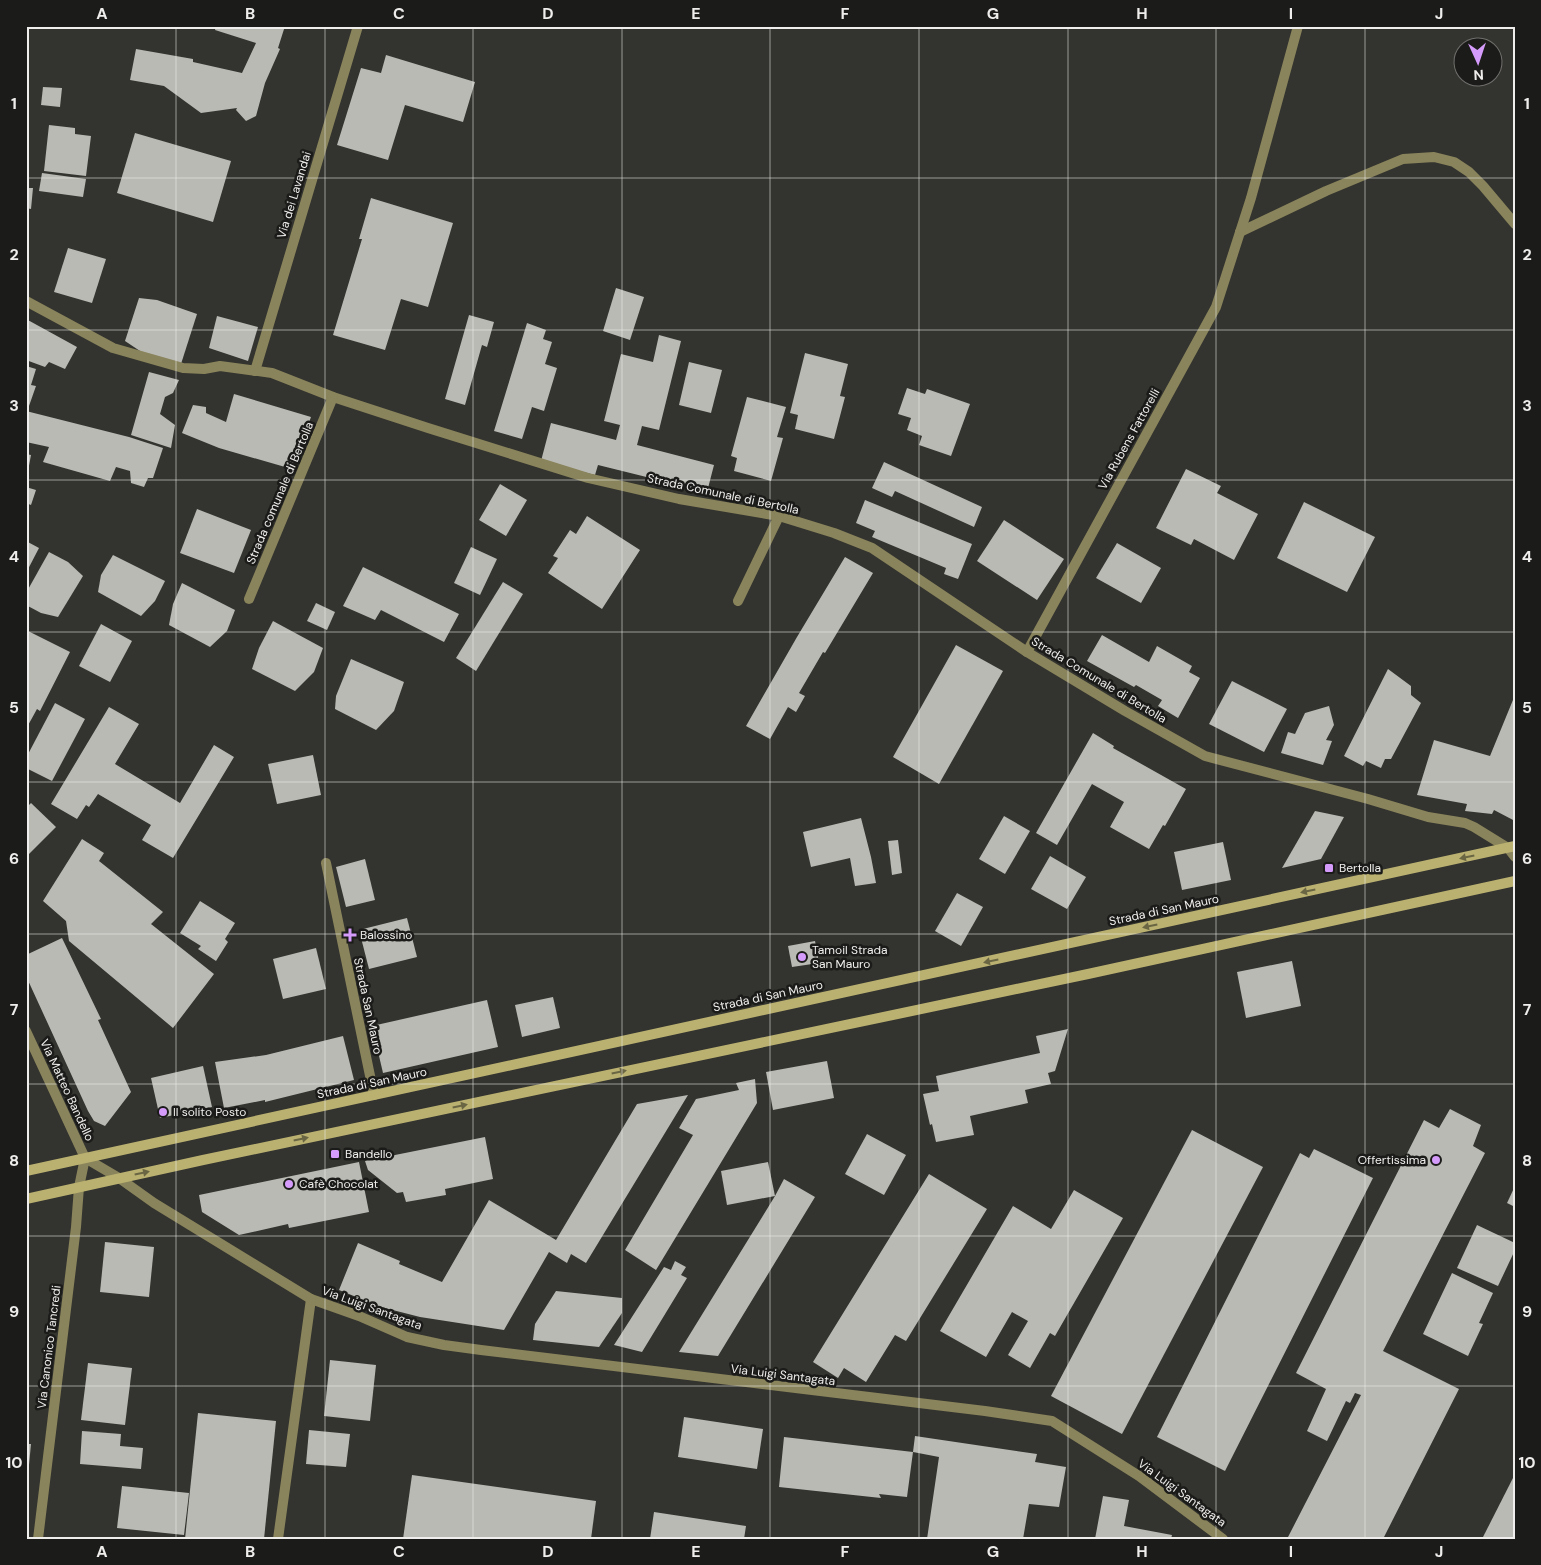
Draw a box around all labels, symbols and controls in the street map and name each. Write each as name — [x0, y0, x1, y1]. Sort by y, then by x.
text: A — [96, 3, 108, 24]
text: B — [245, 3, 255, 24]
text: C — [393, 3, 405, 24]
text: D — [542, 3, 554, 24]
text: E — [691, 3, 701, 24]
text: F — [841, 3, 850, 24]
text: G — [987, 3, 999, 24]
text: H — [1136, 3, 1148, 24]
text: I — [1289, 3, 1293, 24]
text: J — [1435, 3, 1443, 24]
north arrow — [1454, 38, 1504, 88]
text: N — [1473, 66, 1484, 84]
text: 1 — [11, 93, 17, 114]
text: 1 — [1524, 93, 1530, 114]
street label: Via dei Lavandai — [273, 149, 315, 240]
text: 2 — [9, 244, 19, 265]
text: 2 — [1522, 244, 1532, 265]
street label: Via Rubens Fattorelli — [1095, 386, 1163, 492]
text: 3 — [9, 395, 19, 416]
text: 3 — [1522, 395, 1532, 416]
street label: Strada comunale di Bertolla — [243, 419, 317, 567]
street label: Strada Comunale di Bertolla — [646, 470, 800, 518]
text: 4 — [9, 546, 19, 567]
text: 4 — [1522, 546, 1532, 567]
street label: Strada Comunale di Bertolla — [1028, 633, 1170, 727]
text: 5 — [9, 697, 19, 718]
text: 5 — [1522, 697, 1532, 718]
text: 6 — [9, 848, 19, 869]
text: 6 — [1522, 848, 1532, 869]
one-way arrow — [1459, 853, 1475, 861]
place label: Bertolla — [1339, 860, 1381, 876]
marker: Bertolla — [1323, 862, 1335, 874]
one-way arrow — [1301, 887, 1316, 895]
street label: Strada di San Mauro — [1108, 891, 1220, 929]
one-way arrow — [1142, 922, 1157, 930]
place label: Balossino — [360, 927, 413, 943]
marker: Balossino — [344, 929, 356, 941]
place label: Tamoil Strada San Mauro — [812, 942, 888, 972]
marker: Tamoil Strada San Mauro — [796, 951, 808, 963]
street label: Strada San Mauro — [350, 956, 386, 1056]
one-way arrow — [982, 957, 998, 965]
street label: Strada di San Mauro — [712, 977, 824, 1015]
text: 7 — [10, 999, 19, 1020]
text: 7 — [1523, 999, 1532, 1020]
street label: Via Matteo Bandello — [36, 1036, 98, 1144]
street label: Strada di San Mauro — [316, 1064, 428, 1102]
one-way arrow — [612, 1068, 628, 1076]
one-way arrow — [453, 1102, 468, 1110]
place label: Il solito Posto — [173, 1104, 246, 1120]
marker: Il solito Posto — [157, 1106, 169, 1118]
one-way arrow — [293, 1135, 309, 1143]
place label: Bandello — [345, 1146, 392, 1162]
marker: Bandello — [329, 1148, 341, 1160]
text: 8 — [9, 1150, 19, 1171]
text: 8 — [1522, 1150, 1532, 1171]
place label: Offertissima — [1358, 1152, 1426, 1168]
marker: Offertissima — [1430, 1154, 1442, 1166]
one-way arrow — [135, 1169, 150, 1177]
place label: Cafè Chocolat — [299, 1176, 379, 1192]
marker: Cafè Chocolat — [283, 1178, 295, 1190]
street label: Via Luigi Santagata — [320, 1282, 424, 1334]
street label: Via Canonico Tancredi — [33, 1284, 65, 1410]
text: 9 — [9, 1301, 19, 1322]
text: 9 — [1522, 1301, 1532, 1322]
street label: Via Luigi Santagata — [730, 1361, 836, 1389]
text: 10 — [5, 1452, 23, 1473]
text: 10 — [1518, 1452, 1536, 1473]
street label: Via Luigi Santagata — [1135, 1456, 1229, 1530]
text: A — [96, 1541, 108, 1562]
text: B — [245, 1541, 255, 1562]
text: C — [393, 1541, 405, 1562]
text: D — [542, 1541, 554, 1562]
text: E — [691, 1541, 701, 1562]
text: F — [841, 1541, 850, 1562]
text: G — [987, 1541, 999, 1562]
text: H — [1136, 1541, 1148, 1562]
text: I — [1289, 1541, 1293, 1562]
text: J — [1435, 1541, 1443, 1562]

